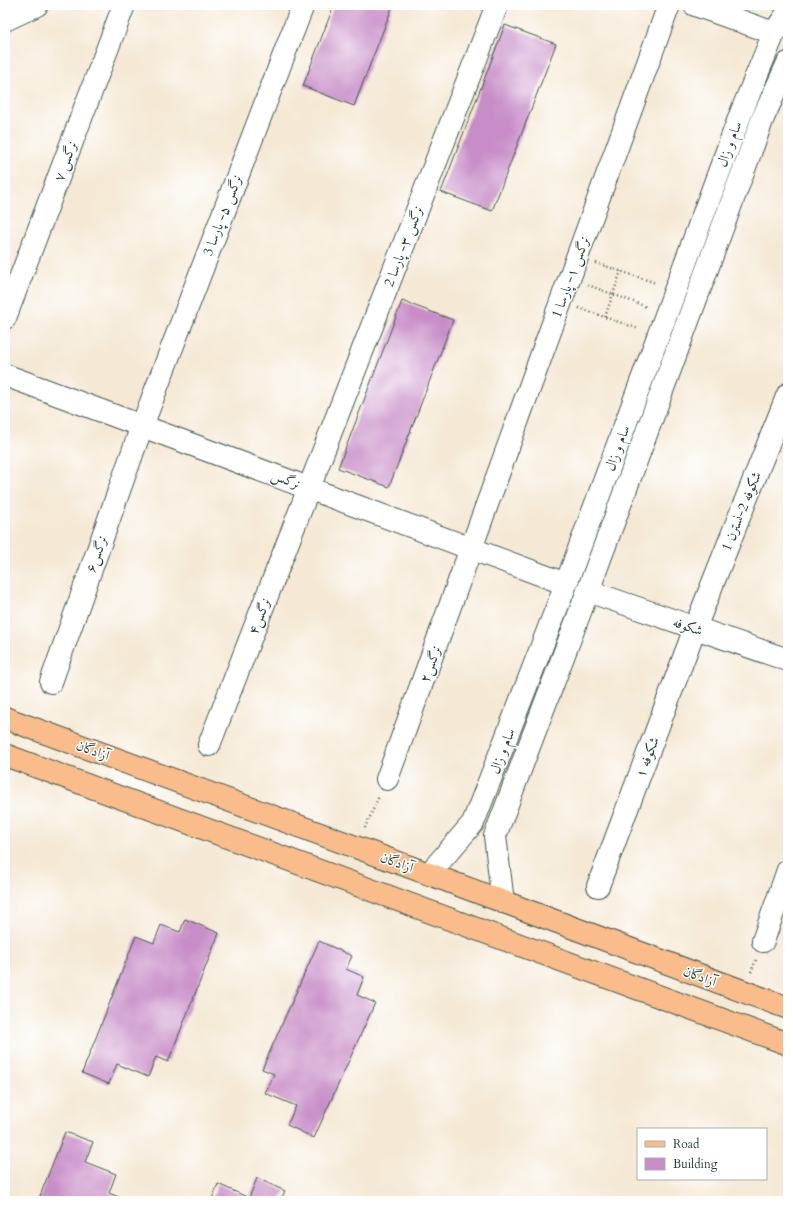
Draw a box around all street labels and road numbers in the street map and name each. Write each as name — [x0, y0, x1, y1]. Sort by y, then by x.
street label: سام و زال — [712, 118, 749, 171]
street label: نرگس ۷ — [49, 138, 82, 184]
street label: نرگس ۵- پارسا 3 — [198, 172, 248, 259]
street label: نرگس ۳- پارسا 2 — [379, 203, 429, 290]
street label: نرگس ۱- پارسا 1 — [547, 234, 595, 321]
street label: سام و زال — [600, 422, 637, 475]
street label: نرگس — [269, 465, 303, 494]
street label: شکوفه 2-نسترن 1 — [717, 469, 766, 554]
street label: نرگس۶ — [81, 533, 112, 575]
street label: نرگس۴ — [244, 595, 275, 637]
street label: شکوفه — [670, 613, 705, 640]
street label: نرگس۲ — [415, 643, 446, 685]
street label: سام و زال — [485, 725, 523, 778]
street label: شکوفه ۱ — [631, 734, 664, 780]
street label: آزادگان — [74, 736, 114, 766]
street label: آزادگان — [378, 848, 418, 878]
street label: آزادگان — [681, 961, 721, 992]

